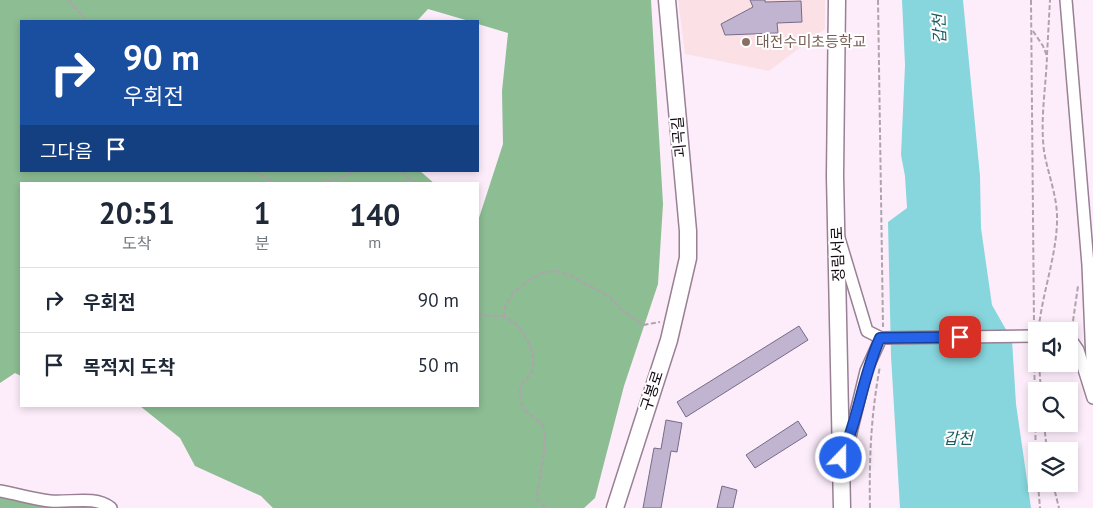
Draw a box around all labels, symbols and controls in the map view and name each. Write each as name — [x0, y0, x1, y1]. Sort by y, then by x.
water label: 갑천 — [928, 12, 950, 44]
place label: 대전수미초등학교 — [756, 32, 866, 51]
text: 90 m — [123, 34, 200, 80]
marker: 대전수미초등학교 — [740, 36, 752, 48]
icon: right — [40, 40, 105, 105]
text: 우회전 — [123, 82, 184, 110]
street label: 괴곡길 — [667, 116, 690, 158]
icon: arrive — [102, 135, 130, 163]
text: 그다음 — [40, 139, 92, 163]
text: 20:51 — [99, 193, 175, 232]
text: 1 — [254, 193, 271, 232]
text: 140 — [349, 195, 400, 234]
street label: 정림서로 — [827, 226, 848, 282]
text: m — [368, 232, 381, 252]
text: 도착 — [122, 233, 151, 253]
text: 분 — [255, 233, 269, 253]
icon: right — [40, 286, 68, 314]
text: 90 m — [418, 288, 459, 312]
text: 우회전 — [83, 290, 135, 314]
pin — [939, 316, 981, 358]
map controls — [1028, 322, 1078, 492]
button: sound — [1028, 322, 1078, 372]
icon: arrive — [946, 323, 974, 351]
icon: arrive — [40, 351, 68, 379]
text: 50 m — [418, 353, 459, 377]
text: 목적지 도착 — [83, 355, 175, 379]
street label: 구봉로 — [636, 368, 667, 413]
button: search — [1028, 382, 1078, 432]
water label: 갑천 — [943, 428, 975, 448]
position arrow — [814, 431, 866, 483]
button: layers — [1028, 442, 1078, 492]

